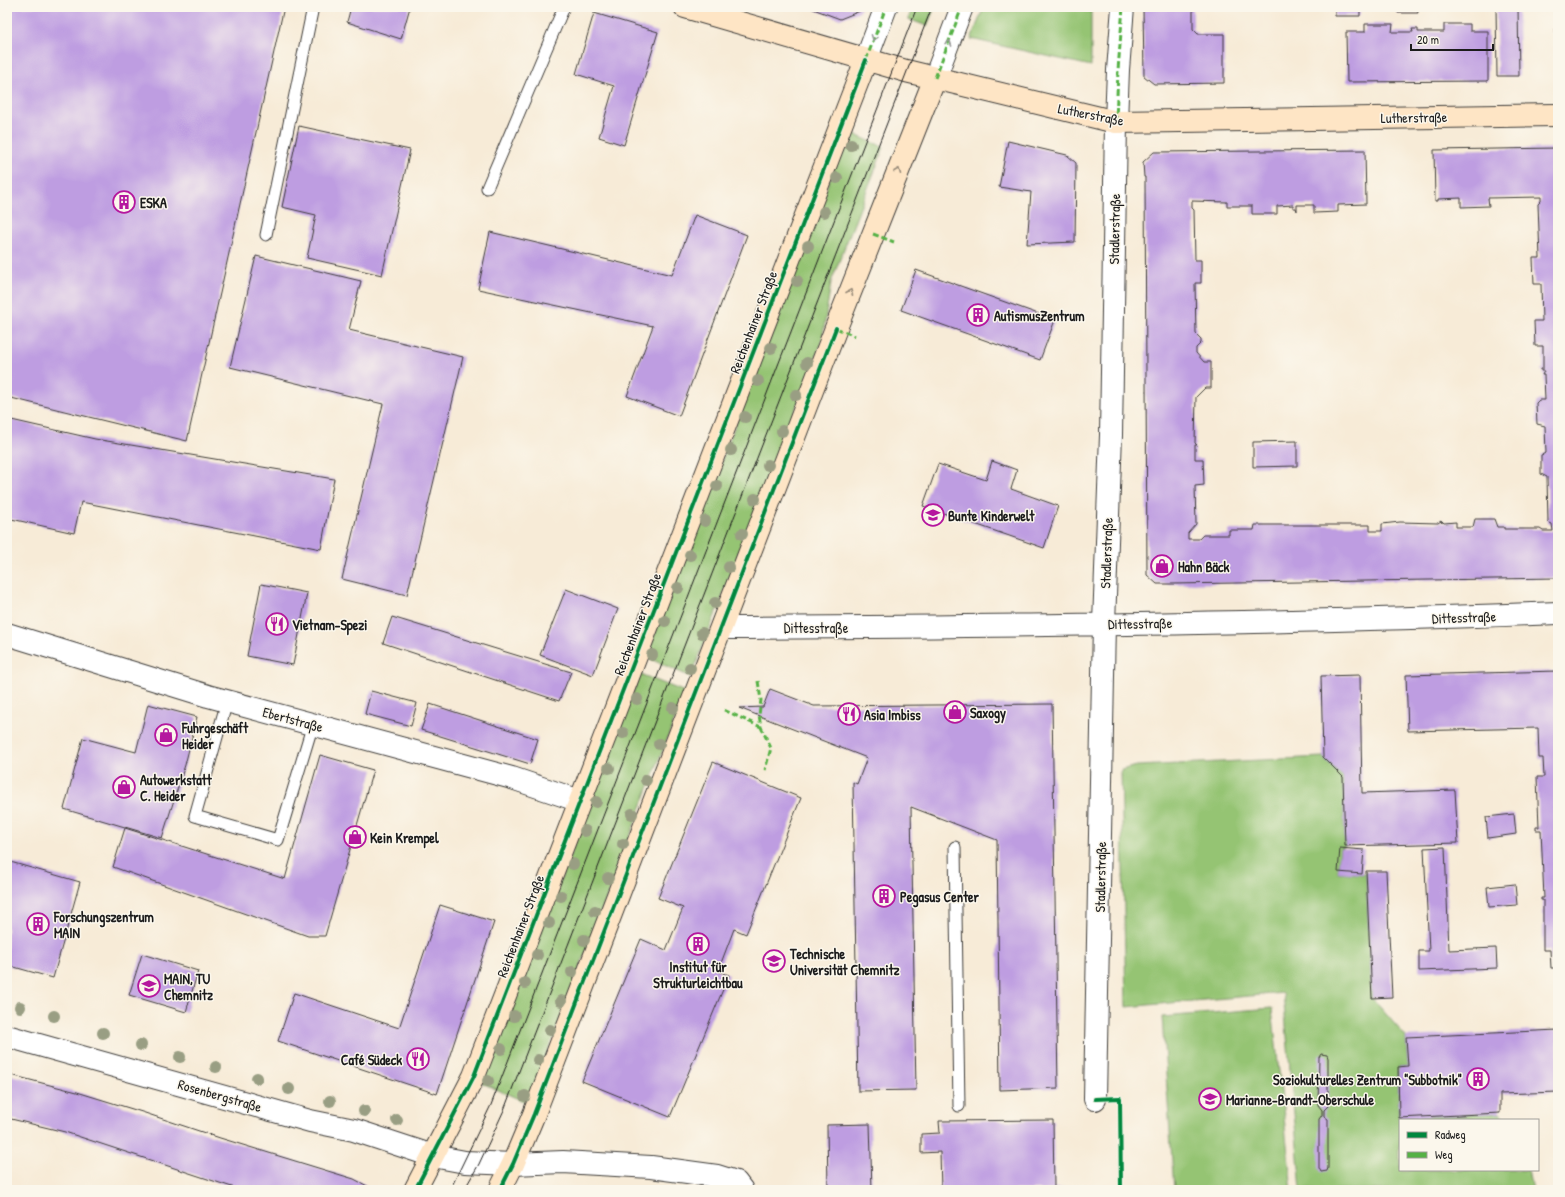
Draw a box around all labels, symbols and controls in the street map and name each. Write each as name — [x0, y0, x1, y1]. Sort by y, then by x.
scale bar — [1411, 26, 1493, 52]
text: 20 m — [1417, 31, 1439, 48]
one-way arrow — [871, 34, 879, 41]
one-way arrow — [944, 39, 952, 46]
street label: Lutherstraße — [1056, 98, 1126, 131]
street label: Lutherstraße — [1381, 107, 1448, 128]
one-way arrow — [894, 167, 902, 174]
building icon: ESKA — [111, 189, 137, 215]
place label: ESKA — [140, 193, 167, 212]
street label: Stadlerstraße — [1104, 193, 1125, 265]
street label: Reichenhainer Straße — [725, 268, 782, 376]
one-way arrow — [846, 288, 854, 295]
building icon: AutismusZentrum — [965, 302, 991, 328]
place label: AutismusZentrum — [994, 306, 1085, 325]
school or university icon: Bunte Kinderwelt — [920, 502, 946, 528]
place label: Bunte Kinderwelt — [948, 506, 1036, 525]
street label: Stadlerstraße — [1095, 517, 1118, 589]
shop icon: Hahn Bäck — [1149, 553, 1175, 579]
place label: Hahn Bäck — [1178, 557, 1229, 576]
street label: Reichenhainer Straße — [609, 570, 666, 678]
street label: Dittesstraße — [1431, 606, 1497, 629]
restaurant icon: Vietnam-Spezi — [264, 611, 290, 637]
street label: Dittesstraße — [1108, 613, 1173, 634]
place label: Vietnam-Spezi — [292, 615, 368, 636]
street label: Dittesstraße — [784, 618, 849, 638]
shop icon: Saxogy — [942, 699, 968, 725]
restaurant icon: Asia Imbiss — [836, 701, 862, 727]
street label: Ebertstraße — [260, 702, 326, 737]
place label: Saxogy — [970, 703, 1006, 724]
place label: Asia Imbiss — [864, 705, 921, 724]
place label: Fuhrgeschäft Heider — [181, 718, 249, 753]
shop icon: Fuhrgeschäft Heider — [153, 722, 179, 748]
place label: Autowerkstatt C. Heider — [140, 770, 213, 805]
shop icon: Autowerkstatt C. Heider — [111, 774, 137, 800]
shop icon: Kein Krempel — [342, 824, 368, 850]
place label: Kein Krempel — [370, 828, 439, 849]
street label: Stadlerstraße — [1090, 841, 1111, 913]
street label: Reichenhainer Straße — [492, 872, 549, 980]
building icon: Pegasus Center — [871, 883, 897, 909]
place label: Pegasus Center — [900, 887, 980, 908]
place label: Forschungszentrum MAIN — [53, 907, 154, 942]
building icon: Forschungszentrum MAIN — [25, 911, 51, 937]
building icon: Institut für Strukturleichtbau — [685, 931, 711, 957]
place label: Technische Universität Chemnitz — [789, 944, 900, 979]
school or university icon: Technische Universität Chemnitz — [761, 948, 787, 974]
place label: Institut für Strukturleichtbau — [653, 957, 743, 992]
place label: MAIN, TU Chemnitz — [164, 969, 213, 1004]
school or university icon: MAIN, TU Chemnitz — [136, 973, 162, 999]
restaurant icon: Café Südeck — [405, 1046, 431, 1072]
place label: Café Südeck — [341, 1050, 402, 1069]
building icon: Soziokulturelles Zentrum "Subbotnik" — [1465, 1066, 1491, 1092]
place label: Soziokulturelles Zentrum "Subbotnik" — [1273, 1070, 1462, 1089]
street label: Rosenbergstraße — [176, 1074, 265, 1117]
school or university icon: Marianne-Brandt-Oberschule — [1197, 1086, 1223, 1112]
place label: Marianne-Brandt-Oberschule — [1226, 1090, 1374, 1109]
legend — [1399, 1119, 1539, 1171]
text: Radweg — [1435, 1126, 1466, 1143]
text: Weg — [1435, 1146, 1453, 1163]

